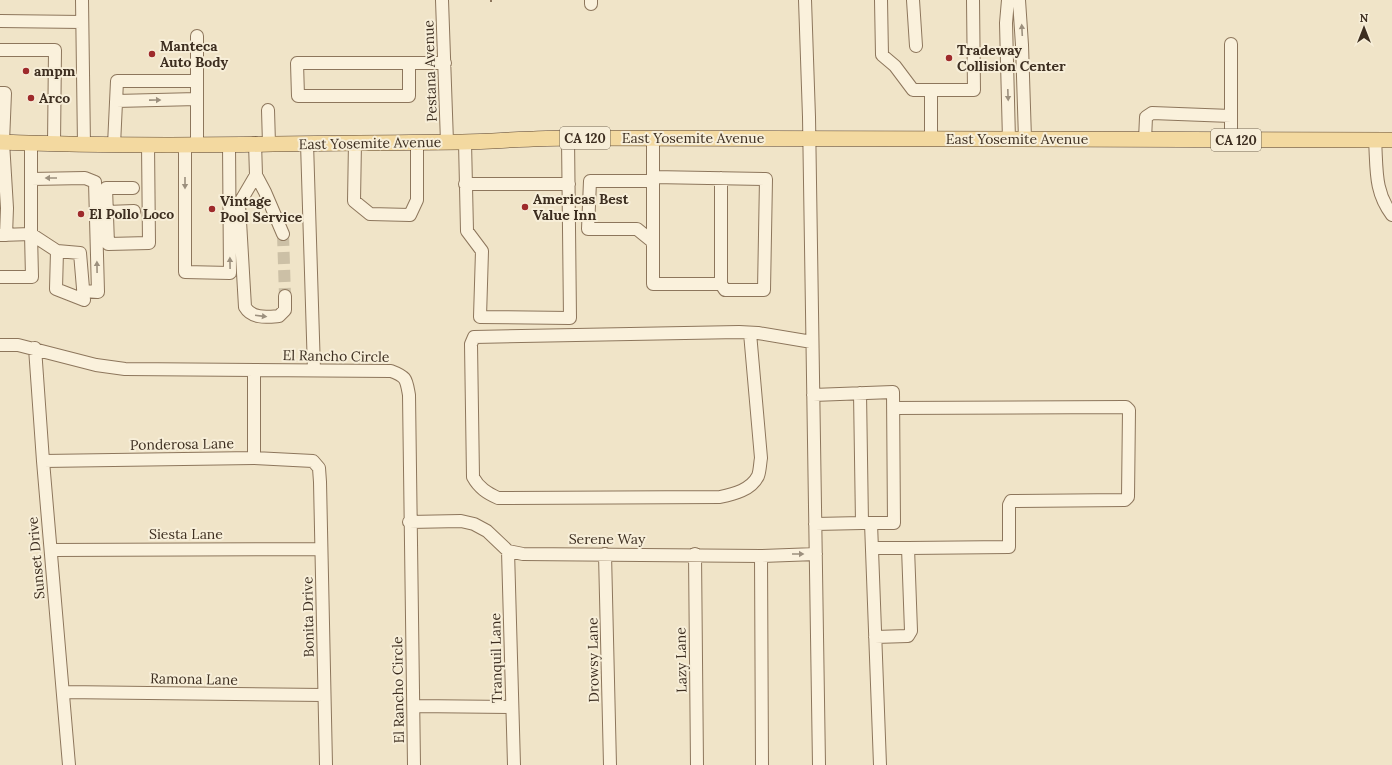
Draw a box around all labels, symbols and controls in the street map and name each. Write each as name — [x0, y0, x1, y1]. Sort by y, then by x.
north arrow — [1344, 8, 1384, 48]
text: N — [1360, 11, 1369, 25]
street label: Pestana Avenue — [419, 19, 441, 122]
one-way arrow — [1018, 24, 1025, 36]
place label: Manteca Auto Body — [160, 37, 228, 71]
place label: Tradeway Collision Center — [957, 41, 1066, 75]
marker: Manteca Auto Body — [147, 49, 157, 59]
marker: Tradeway Collision Center — [944, 53, 954, 63]
place label: ampm — [34, 62, 76, 80]
marker: ampm — [21, 66, 31, 76]
place label: Arco — [39, 89, 70, 107]
one-way arrow — [1005, 89, 1011, 102]
marker: Arco — [26, 93, 36, 103]
one-way arrow — [149, 97, 162, 103]
road number: CA 120 — [560, 127, 610, 149]
street label: East Yosemite Avenue — [622, 129, 765, 147]
road number: CA 120 — [1211, 129, 1261, 151]
street label: East Yosemite Avenue — [946, 130, 1089, 148]
street label: East Yosemite Avenue — [299, 133, 442, 153]
one-way arrow — [45, 175, 57, 182]
one-way arrow — [182, 177, 188, 190]
place label: Americas Best Value Inn — [533, 190, 629, 224]
place label: Vintage Pool Service — [220, 192, 303, 226]
marker: Americas Best Value Inn — [520, 202, 530, 212]
marker: Vintage Pool Service — [207, 204, 217, 214]
place label: El Pollo Loco — [89, 205, 174, 223]
marker: El Pollo Loco — [76, 209, 86, 219]
one-way arrow — [227, 256, 233, 269]
one-way arrow — [94, 260, 100, 273]
one-way arrow — [255, 313, 267, 319]
street label: El Rancho Circle — [282, 346, 390, 366]
street label: Ponderosa Lane — [130, 434, 235, 454]
street label: Sunset Drive — [23, 516, 49, 600]
street label: Siesta Lane — [149, 525, 223, 543]
street label: Serene Way — [569, 530, 646, 548]
one-way arrow — [792, 551, 805, 557]
street label: Bonita Drive — [298, 576, 318, 658]
street label: Tranquil Lane — [486, 612, 506, 703]
street label: Drowsy Lane — [583, 617, 603, 703]
street label: Lazy Lane — [671, 627, 691, 693]
street label: El Rancho Circle — [388, 636, 408, 744]
street label: Ramona Lane — [150, 669, 238, 689]

